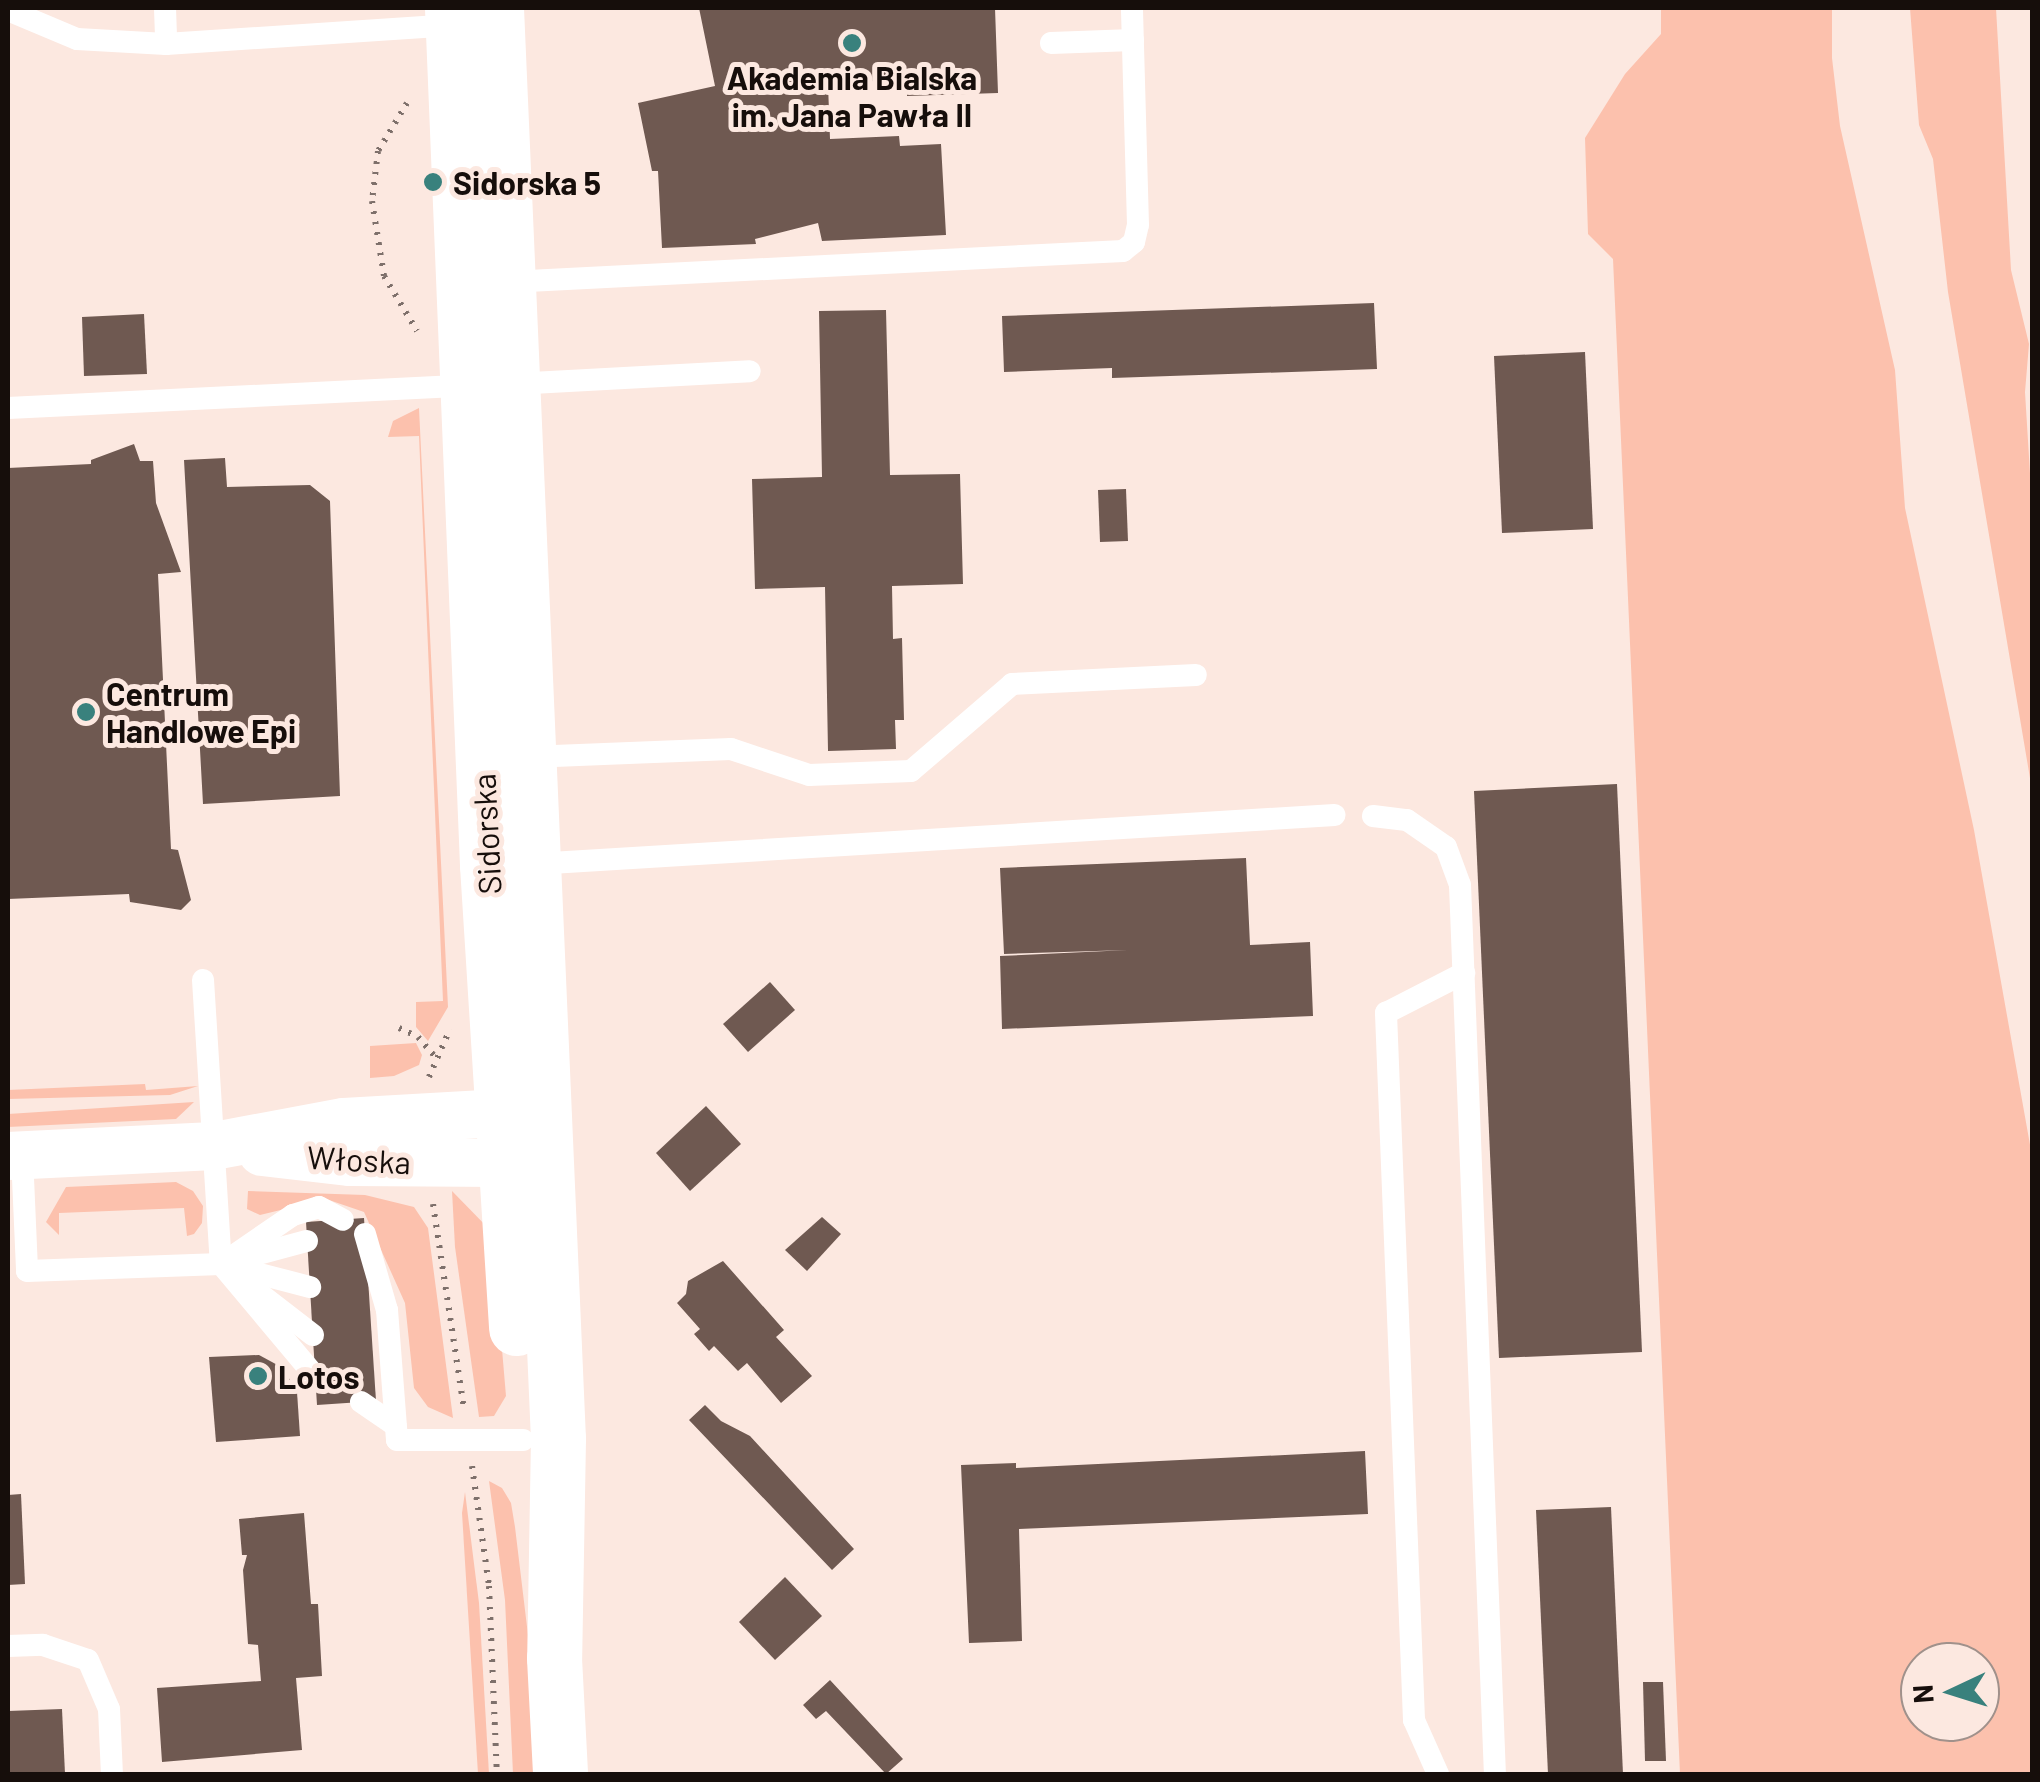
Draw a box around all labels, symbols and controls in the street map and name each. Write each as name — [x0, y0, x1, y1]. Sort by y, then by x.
marker: Akademia Bialska im. Jana Pawła II — [841, 32, 863, 54]
place label: Akademia Bialska im. Jana Pawła II — [727, 59, 977, 134]
place label: Sidorska 5 — [453, 163, 601, 201]
marker: Sidorska 5 — [422, 171, 444, 193]
place label: Centrum Handlowe Epi — [106, 675, 296, 750]
marker: Centrum Handlowe Epi — [75, 701, 97, 723]
street label: Sidorska — [464, 773, 508, 895]
street label: Włoska — [306, 1137, 412, 1181]
place label: Lotos — [278, 1357, 360, 1395]
marker: Lotos — [247, 1365, 269, 1387]
north arrow — [1900, 1642, 2000, 1742]
text: N — [1904, 1683, 1940, 1704]

